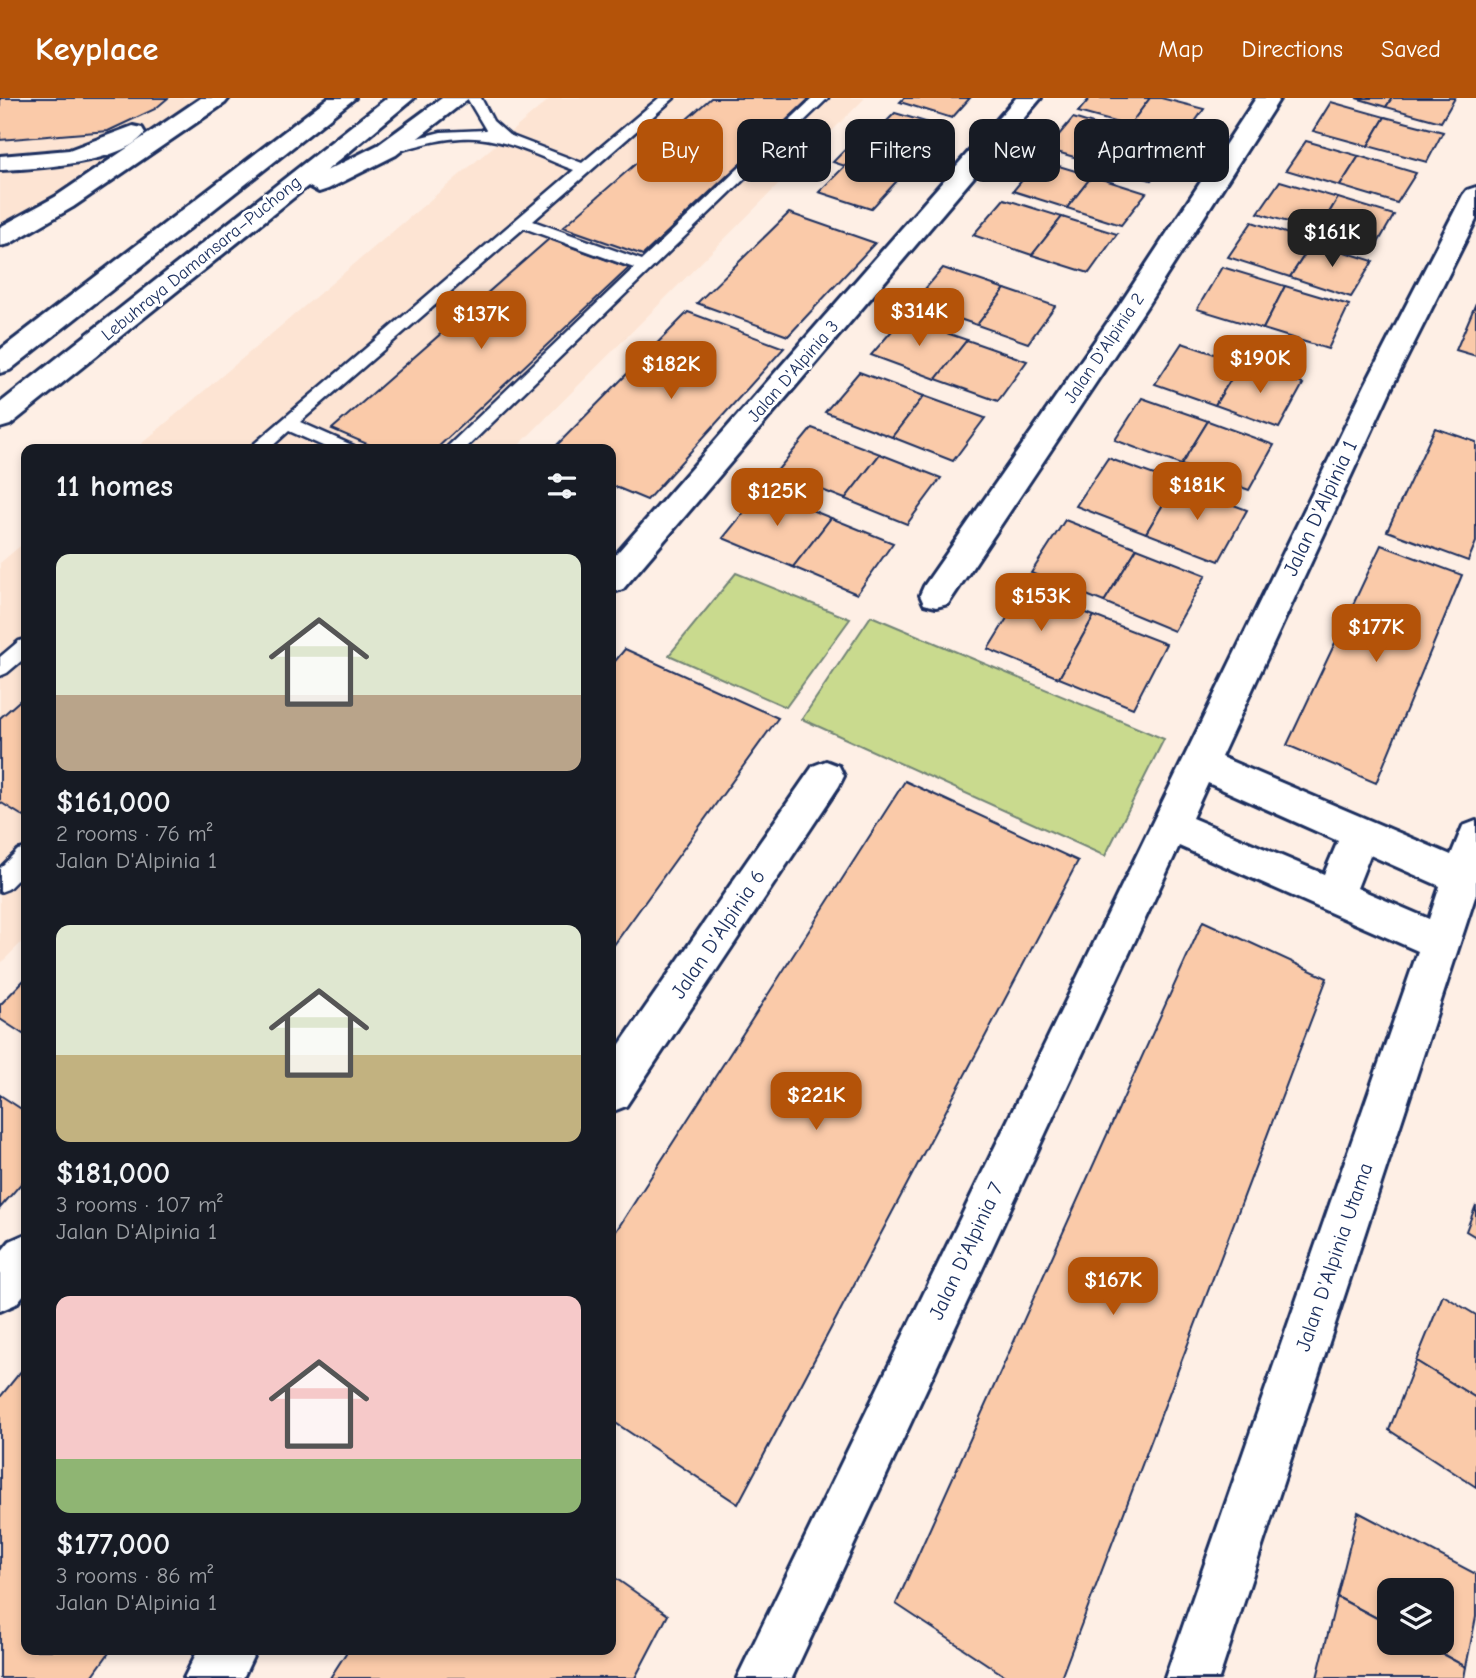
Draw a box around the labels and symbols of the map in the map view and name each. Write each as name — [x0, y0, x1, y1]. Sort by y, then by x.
street label: Lebuhraya Damansara–Puchong — [97, 171, 305, 345]
pin: $161K — [1283, 209, 1381, 269]
pin: $314K — [870, 288, 968, 348]
street label: Jalan D'Alpinia 2 — [1060, 289, 1149, 407]
pin: $137K — [432, 292, 530, 351]
street label: Jalan D'Alpinia 3 — [743, 316, 843, 427]
pin: $190K — [1211, 336, 1309, 395]
pin: $182K — [622, 342, 720, 401]
street label: Jalan D'Alpinia 1 — [1278, 436, 1362, 580]
pin: $181K — [1148, 462, 1246, 522]
pin: $125K — [728, 468, 826, 528]
pin: $153K — [992, 574, 1090, 633]
pin: $177K — [1327, 604, 1425, 664]
street label: Jalan D'Alpinia 6 — [666, 865, 770, 1003]
pin: $221K — [767, 1072, 865, 1132]
street label: Jalan D'Alpinia Utama — [1290, 1160, 1378, 1354]
street label: Jalan D'Alpinia 7 — [924, 1178, 1008, 1323]
pin: $167K — [1064, 1258, 1162, 1317]

